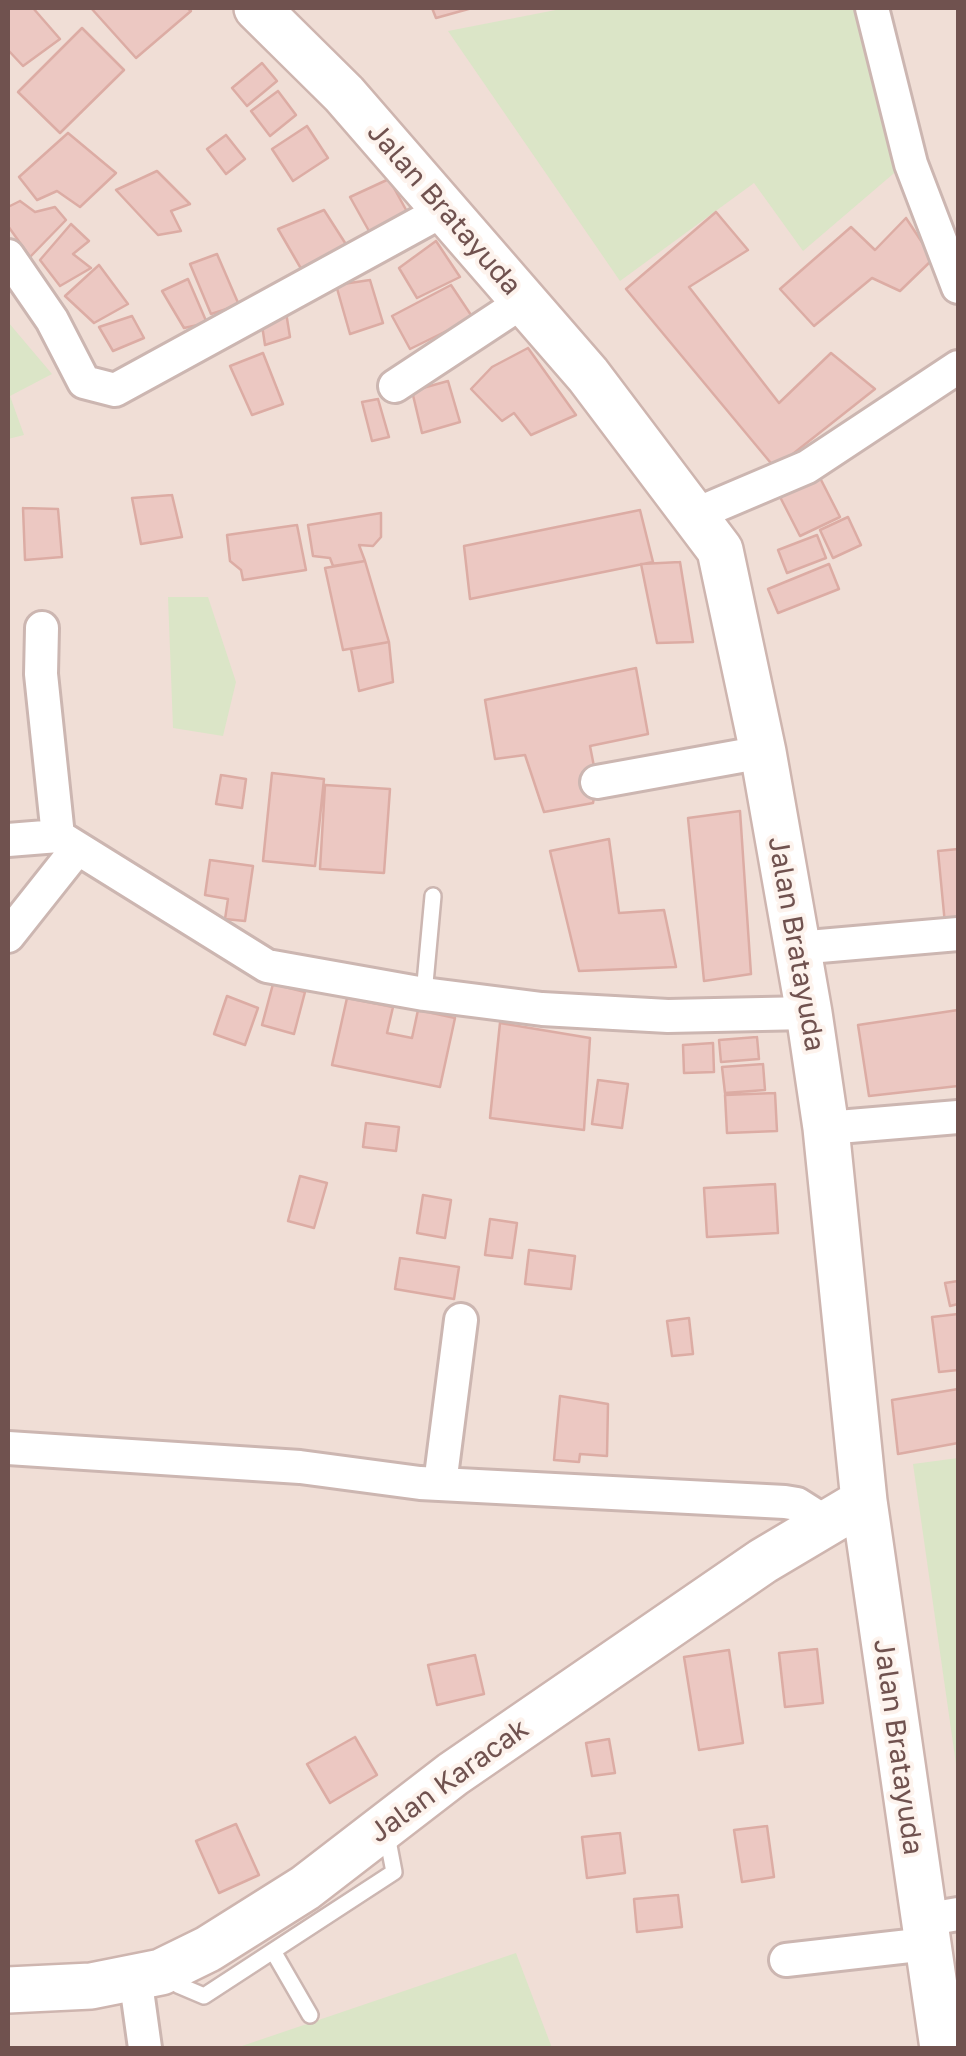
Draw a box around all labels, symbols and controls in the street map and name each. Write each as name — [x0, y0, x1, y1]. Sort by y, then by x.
street label: Jalan Bratayuda — [360, 116, 528, 302]
street label: Jalan Bratayuda — [761, 834, 831, 1054]
street label: Jalan Bratayuda — [866, 1637, 930, 1857]
street label: Jalan Karacak — [363, 1712, 535, 1850]

